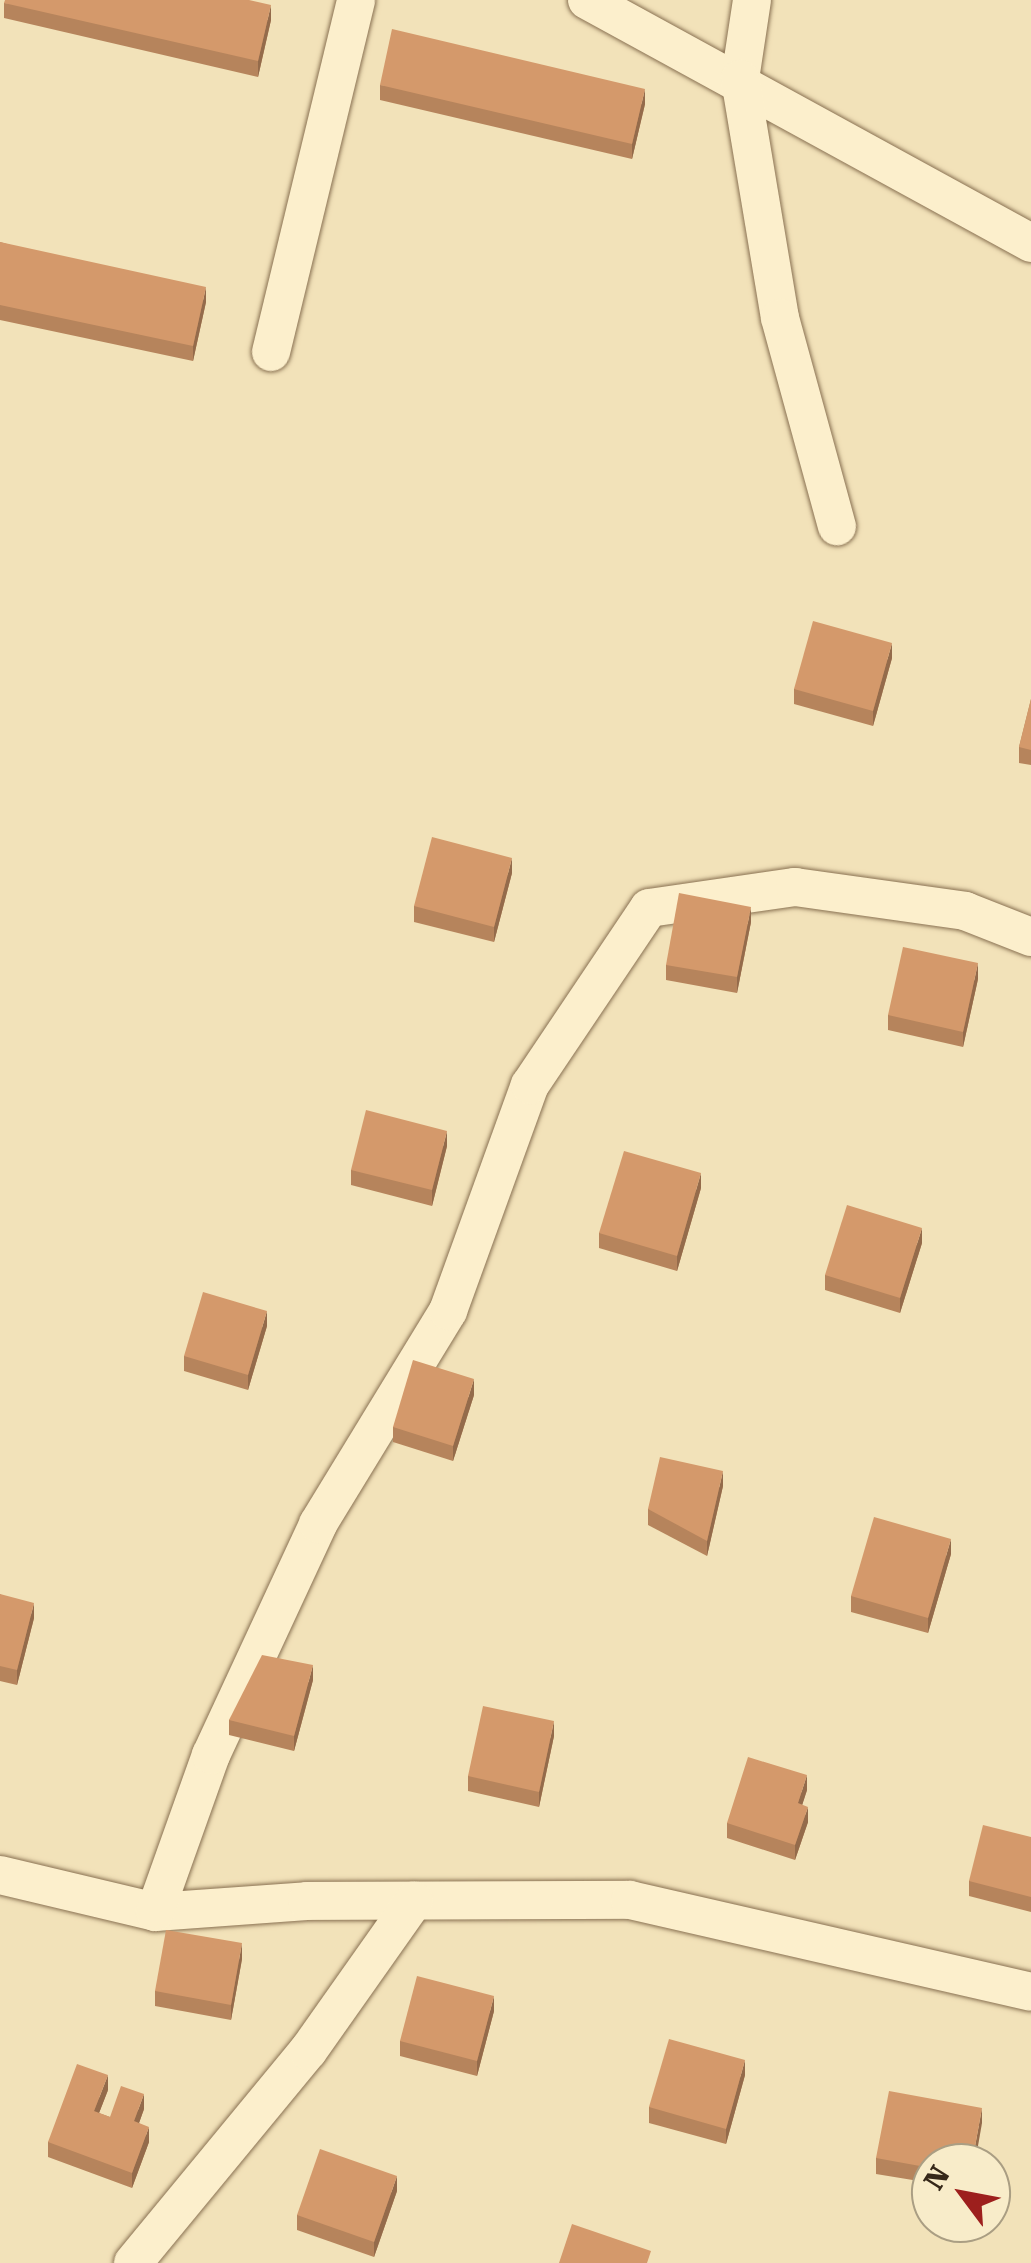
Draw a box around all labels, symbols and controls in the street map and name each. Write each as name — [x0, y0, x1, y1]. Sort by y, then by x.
north arrow — [911, 2143, 1011, 2243]
text: N — [917, 2160, 957, 2196]

